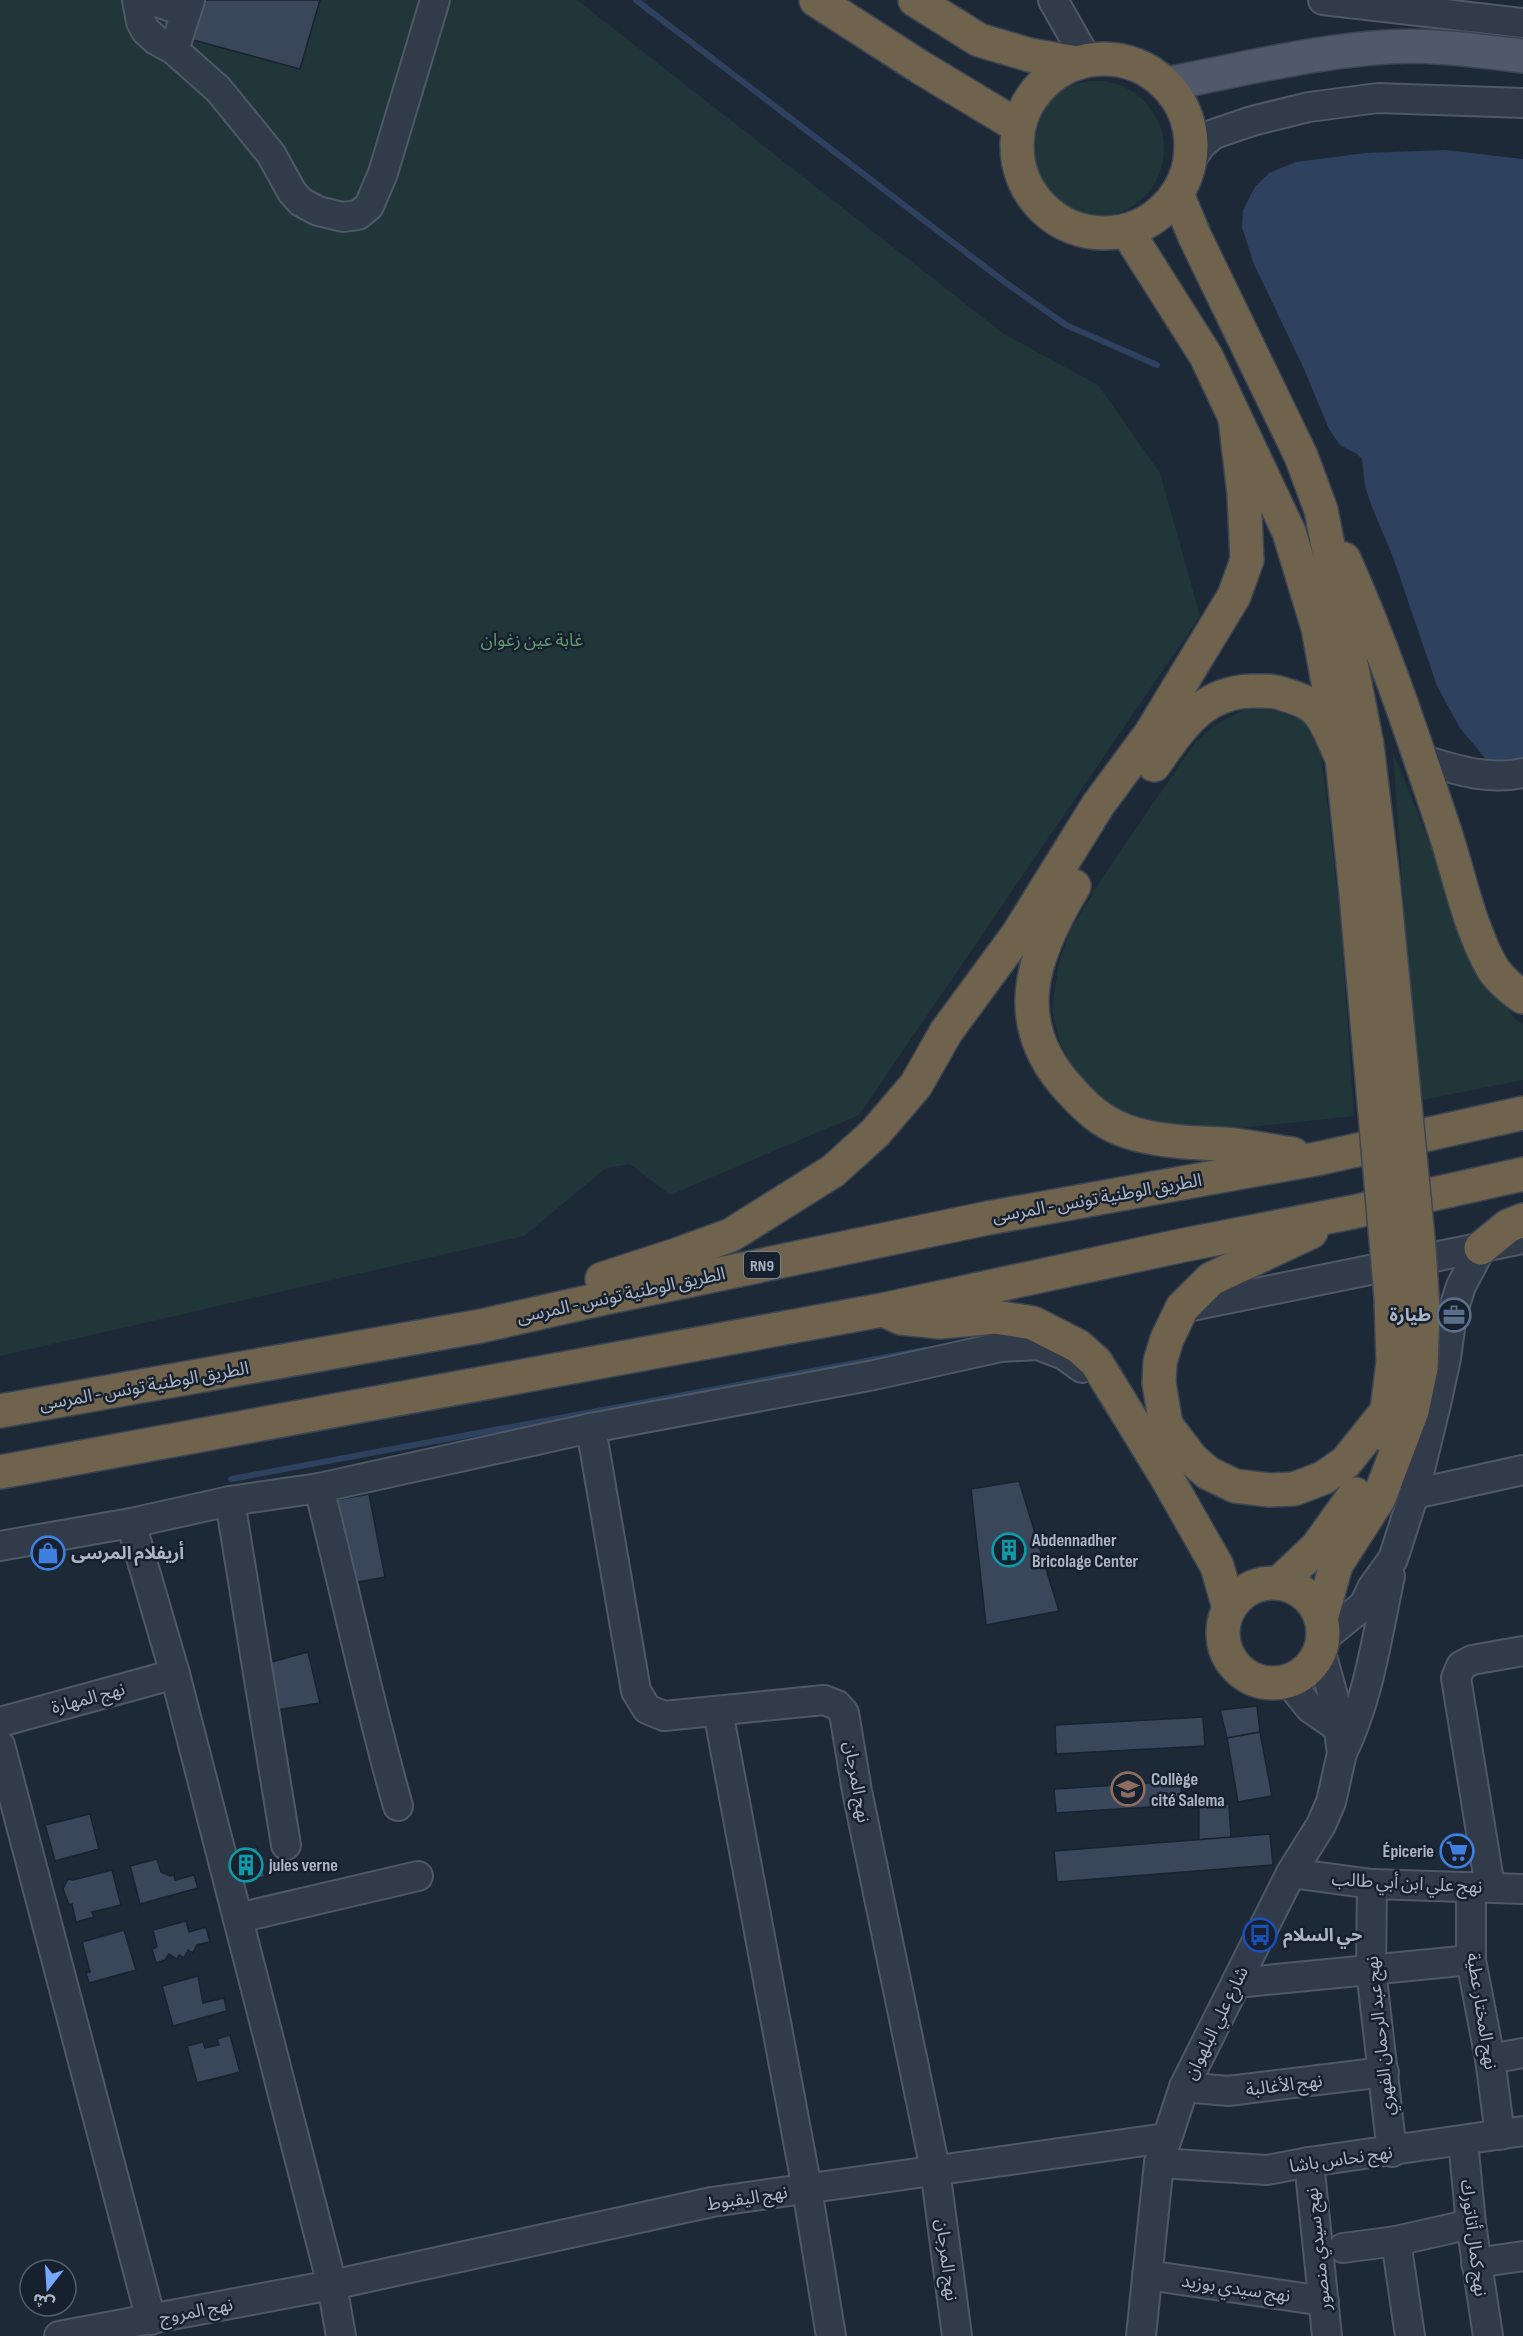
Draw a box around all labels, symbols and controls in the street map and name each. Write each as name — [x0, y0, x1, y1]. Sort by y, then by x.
park label: غابة عين زغوان — [481, 630, 583, 651]
street label: الطريق الوطنية تونس - المرسى — [991, 1170, 1204, 1227]
road number: RN9 — [744, 1252, 780, 1278]
street label: الطريق الوطنية تونس - المرسى — [515, 1263, 727, 1328]
office icon: طيارة — [1436, 1297, 1472, 1333]
place label: طيارة — [1390, 1305, 1431, 1326]
street label: الطريق الوطنية تونس - المرسى — [38, 1358, 251, 1415]
place label: Abdennadher Bricolage Center — [1031, 1530, 1139, 1572]
building icon: Abdennadher Bricolage Center — [991, 1532, 1027, 1568]
shop icon: أريفلام المرسى — [30, 1535, 66, 1571]
place label: أريفلام المرسى — [71, 1540, 184, 1566]
street label: نهج المهارة — [49, 1679, 128, 1720]
street label: نهج المرجان — [837, 1740, 874, 1825]
place label: Collège cité Salema — [1151, 1769, 1225, 1811]
school or university icon: Collège cité Salema — [1110, 1771, 1146, 1807]
supermarket icon: Épicerie — [1439, 1833, 1475, 1869]
place label: Épicerie — [1383, 1841, 1434, 1862]
building icon: jules verne — [228, 1847, 264, 1883]
place label: jules verne — [268, 1855, 338, 1876]
street label: نهج علي ابن أبي طالب — [1331, 1868, 1483, 1900]
bus stop icon: حي السلام — [1242, 1917, 1278, 1953]
place label: حي السلام — [1283, 1925, 1362, 1949]
street label: نهج المختار عطية — [1460, 1951, 1501, 2071]
street label: نهج عبد الرحمان الفهري — [1362, 1955, 1402, 2117]
street label: شارع علي البلهوان — [1180, 1963, 1256, 2085]
street label: نهج الأغالبة — [1244, 2070, 1324, 2103]
street label: نهج نحاس باشا — [1288, 2142, 1394, 2179]
street label: نهج كمال أتاتورك — [1454, 2178, 1492, 2298]
street label: نهج اليقبوط — [705, 2182, 790, 2217]
street label: نهج سيدي منصور — [1302, 2186, 1338, 2312]
street label: نهج المرجان — [929, 2218, 962, 2303]
north arrow — [18, 2258, 78, 2318]
street label: نهج سيدي بوزيد — [1180, 2270, 1292, 2309]
text: ش — [31, 2289, 57, 2313]
street label: نهج المروج — [157, 2294, 235, 2331]

